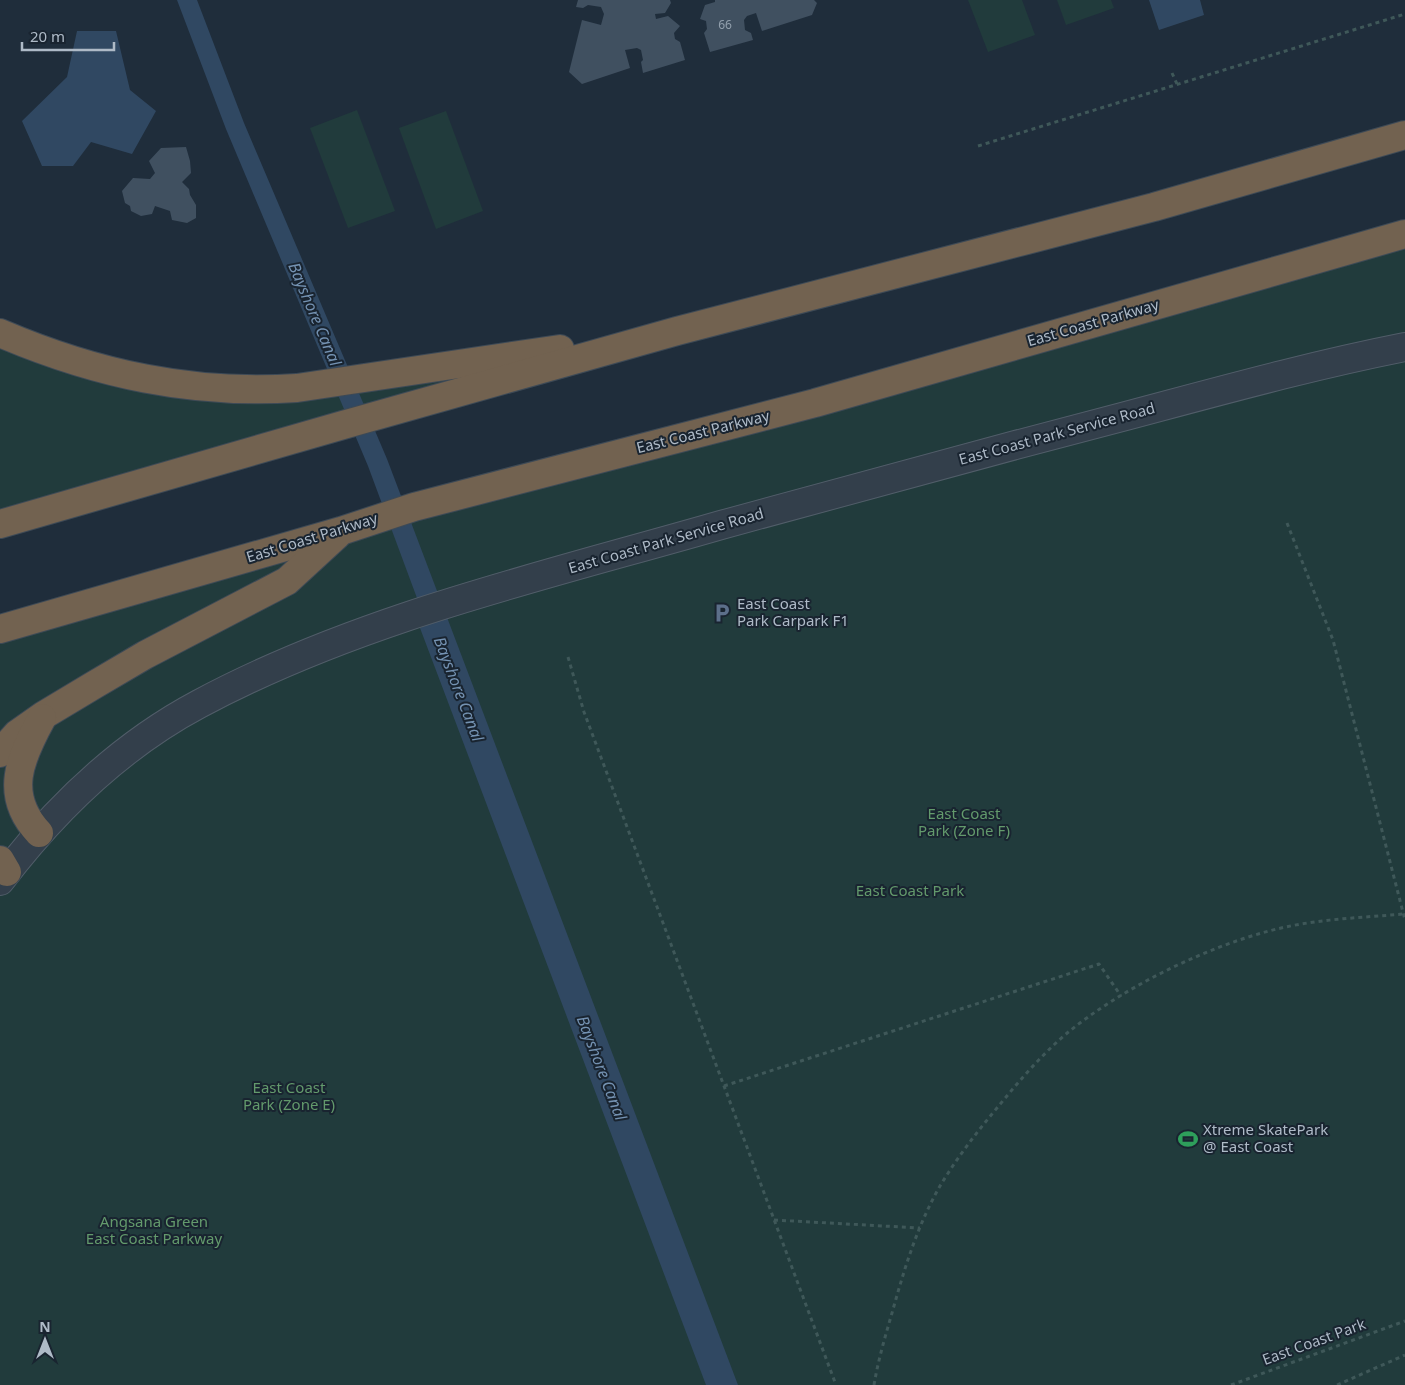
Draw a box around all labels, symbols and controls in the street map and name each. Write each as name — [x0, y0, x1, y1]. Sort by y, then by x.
house number: 66 — [718, 16, 732, 33]
scale bar — [22, 20, 115, 52]
text: 20 m — [30, 26, 65, 46]
water label: Bayshore Canal — [283, 259, 347, 370]
street label: East Coast Parkway — [1024, 294, 1161, 350]
street label: East Coast Park Service Road — [956, 397, 1157, 469]
street label: East Coast Parkway — [634, 405, 772, 457]
street label: East Coast Park Service Road — [566, 503, 766, 578]
street label: East Coast Parkway — [244, 507, 380, 567]
place label: East Coast Park Carpark F1 — [737, 593, 849, 630]
parking icon: East Coast Park Carpark F1 — [711, 602, 733, 624]
water label: Bayshore Canal — [429, 633, 489, 745]
park label: East Coast Park (Zone F) — [918, 803, 1010, 840]
park label: East Coast Park — [856, 880, 964, 900]
water label: Bayshore Canal — [572, 1012, 632, 1124]
park label: East Coast Park (Zone E) — [243, 1077, 335, 1114]
place label: Xtreme SkatePark @ East Coast — [1203, 1119, 1328, 1156]
sports icon: Xtreme SkatePark @ East Coast — [1177, 1128, 1199, 1150]
park label: Angsana Green East Coast Parkway — [86, 1211, 222, 1248]
street label: East Coast Park — [1259, 1313, 1368, 1369]
north arrow — [20, 1315, 70, 1365]
text: N — [39, 1317, 51, 1336]

